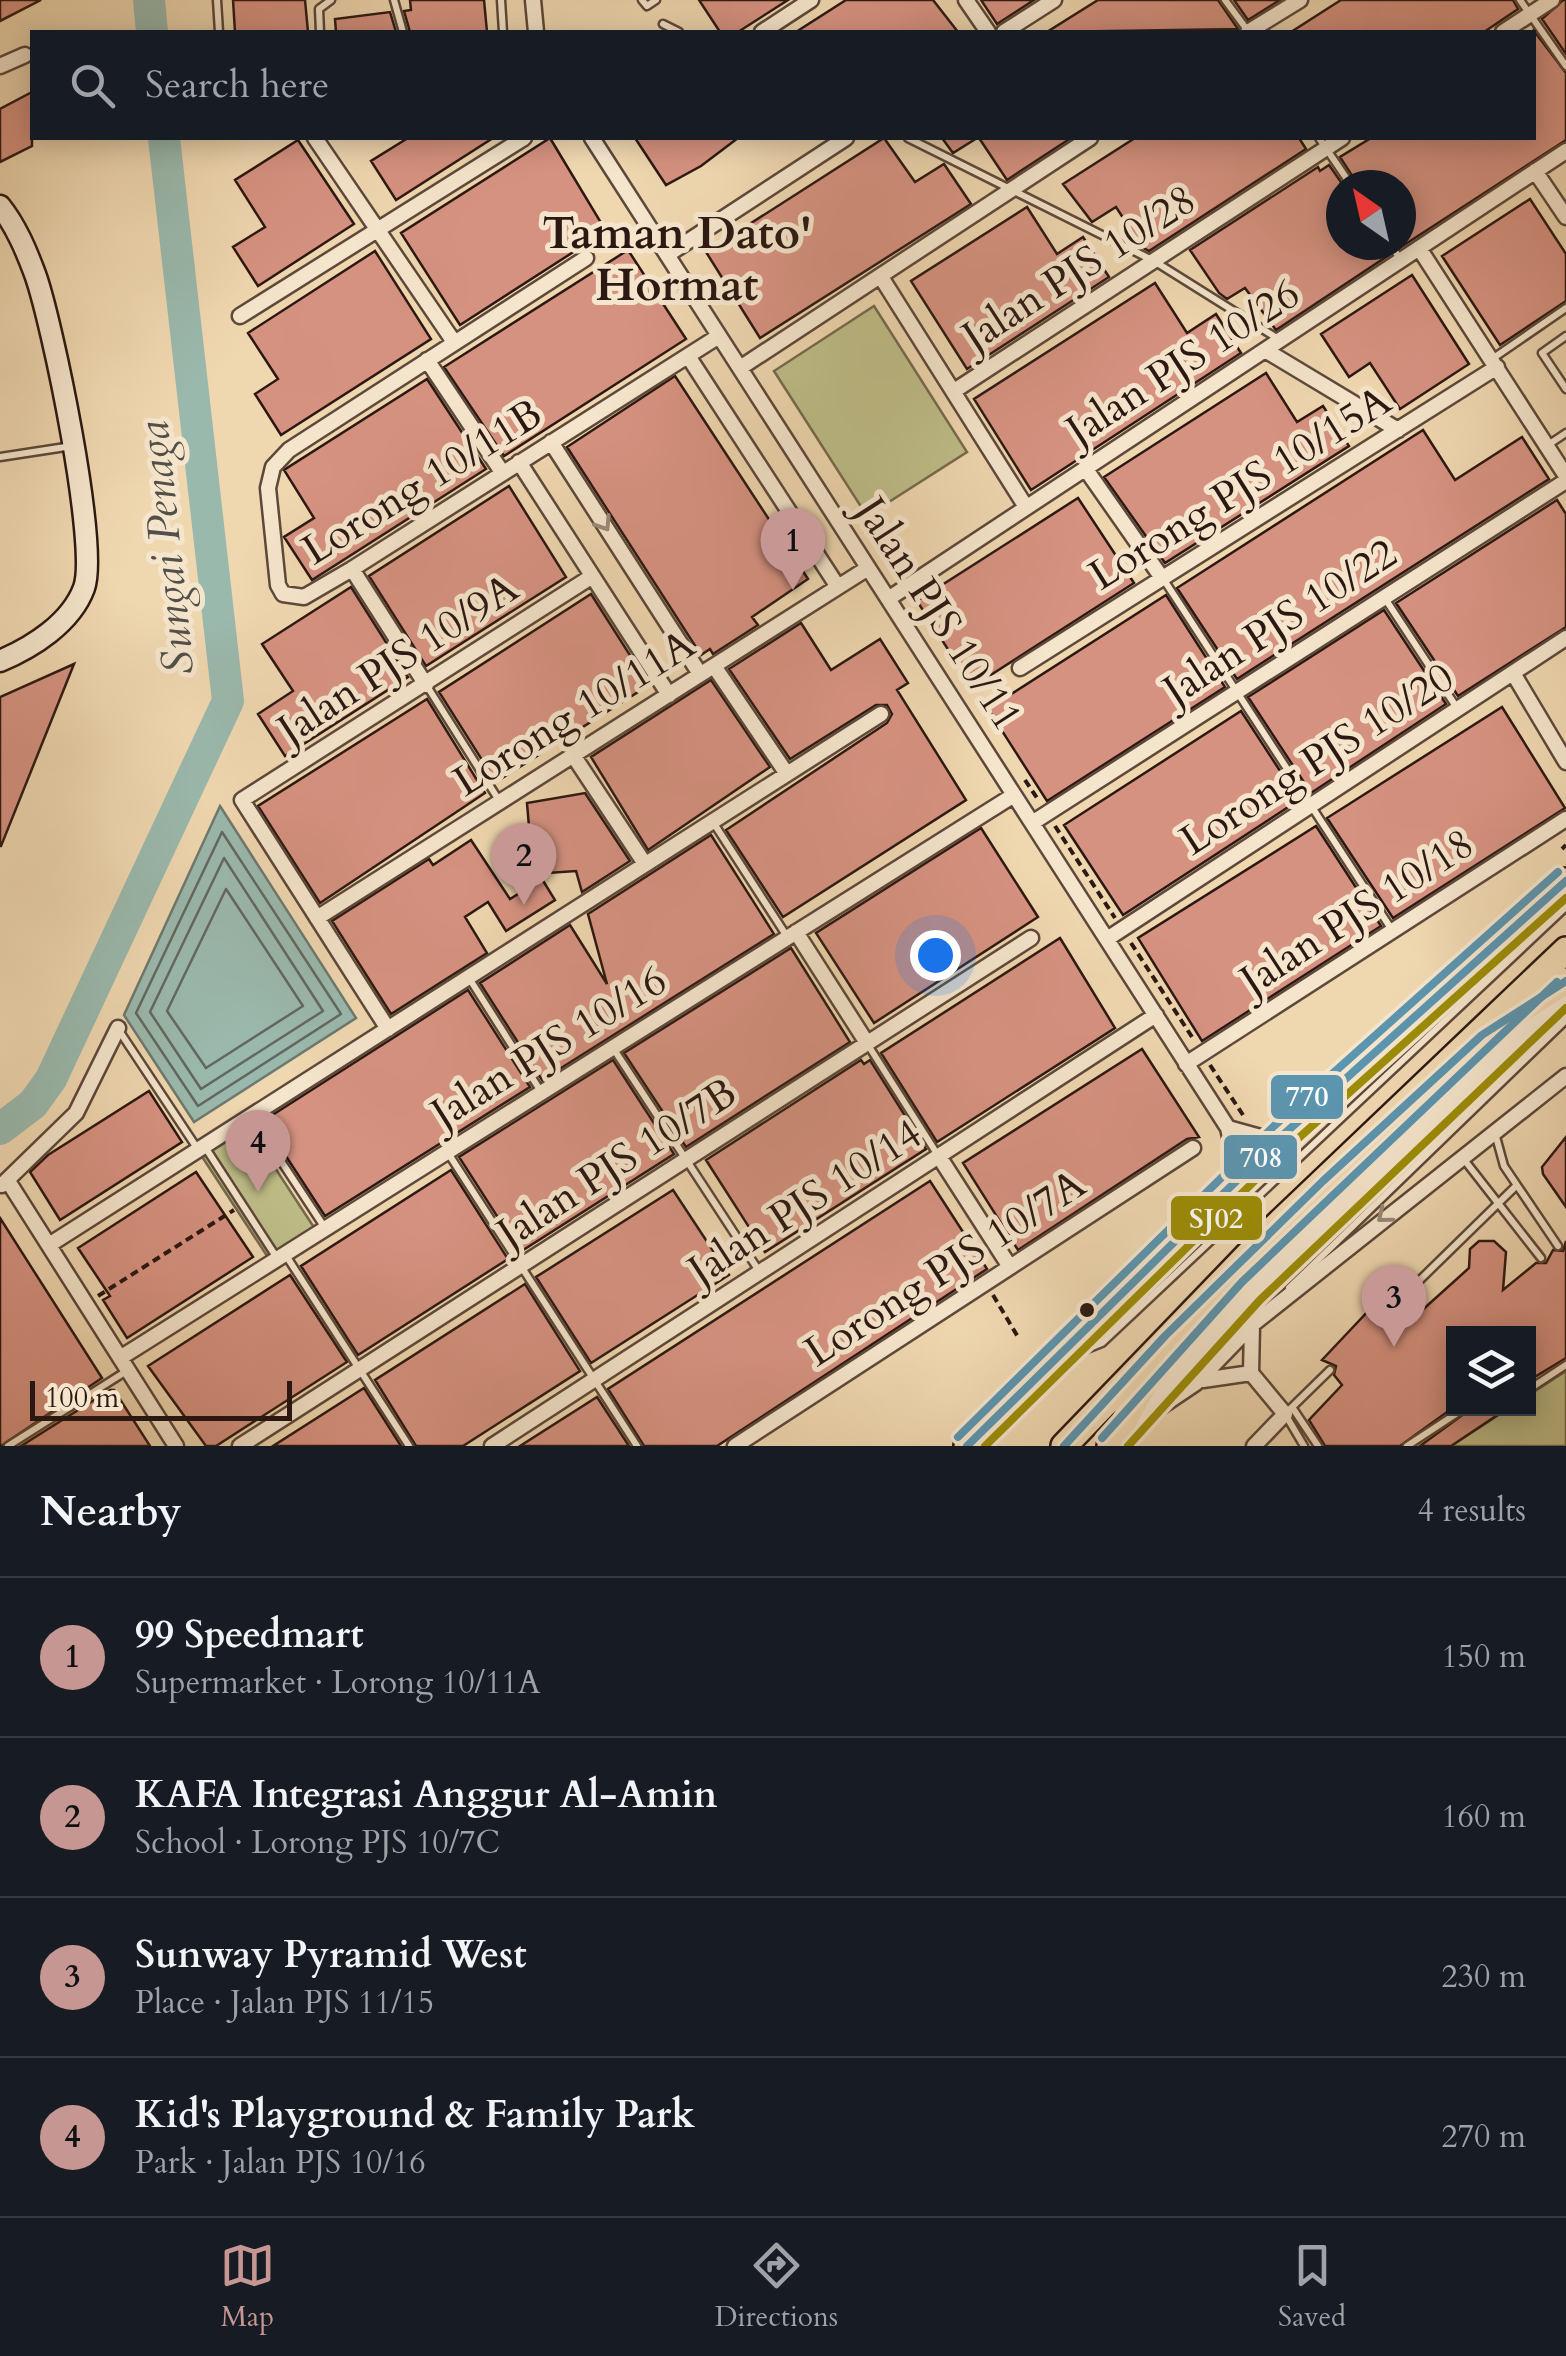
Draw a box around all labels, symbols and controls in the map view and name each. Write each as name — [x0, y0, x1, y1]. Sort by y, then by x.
search box — [30, 30, 1536, 140]
icon: search — [65, 58, 120, 113]
text: Search here — [145, 59, 329, 111]
north arrow — [1326, 170, 1416, 260]
street label: Jalan PJS 10/28 — [946, 171, 1207, 368]
district label: Taman Dato' Hormat — [542, 203, 812, 316]
street label: Jalan PJS 10/26 — [1050, 265, 1311, 462]
street label: Lorong PJS 10/15A — [1078, 372, 1402, 604]
street label: Lorong 10/11B — [291, 385, 553, 579]
water label: Sungai Penaga — [122, 418, 210, 678]
street label: Jalan PJS 10/11 — [839, 481, 1036, 742]
pin: 1 — [760, 508, 826, 590]
one-way arrow — [591, 513, 610, 531]
street label: Jalan PJS 10/22 — [1147, 525, 1408, 722]
street label: Jalan PJS 10/9A — [262, 560, 529, 761]
street label: Lorong 10/11A — [443, 616, 706, 810]
street label: Lorong PJS 10/20 — [1169, 649, 1465, 869]
street label: Jalan PJS 10/18 — [1224, 815, 1485, 1012]
pin: 2 — [492, 822, 556, 905]
your location — [910, 930, 961, 981]
street label: Jalan PJS 10/16 — [415, 952, 677, 1145]
street label: Jalan PJS 10/7B — [481, 1064, 748, 1265]
line badge: 770 — [1269, 1073, 1345, 1121]
text: 770 — [1285, 1078, 1329, 1116]
street label: Jalan PJS 10/14 — [672, 1105, 933, 1302]
pin: 4 — [226, 1110, 290, 1192]
line badge: 708 — [1222, 1133, 1299, 1181]
text: 708 — [1239, 1139, 1283, 1177]
street label: Lorong PJS 10/7A — [794, 1156, 1097, 1380]
line badge: SJ02 — [1169, 1194, 1264, 1242]
text: SJ02 — [1189, 1200, 1243, 1238]
one-way arrow — [1378, 1204, 1396, 1222]
pin: 3 — [1362, 1264, 1426, 1347]
unlabelled marker — [1077, 1300, 1097, 1320]
map controls — [1446, 1326, 1536, 1416]
button: layers — [1446, 1326, 1536, 1416]
scale bar — [30, 1376, 292, 1420]
text: 100 m — [45, 1379, 119, 1417]
text: Nearby — [40, 1483, 182, 1540]
text: 4 results — [1418, 1489, 1526, 1533]
text: 99 Speedmart — [135, 1609, 364, 1661]
text: 1 — [64, 1635, 81, 1679]
text: 150 m — [1441, 1635, 1526, 1679]
text: Supermarket · Lorong 10/11A — [135, 1661, 541, 1705]
text: KAFA Integrasi Anggur Al-Amin — [135, 1769, 717, 1821]
text: 2 — [64, 1795, 81, 1839]
text: 160 m — [1441, 1795, 1526, 1839]
text: School · Lorong PJS 10/7C — [135, 1821, 500, 1865]
text: Sunway Pyramid West — [135, 1929, 527, 1981]
text: 3 — [64, 1955, 81, 1999]
text: 230 m — [1441, 1955, 1526, 1999]
text: Place · Jalan PJS 11/15 — [135, 1981, 434, 2025]
text: Kid's Playground & Family Park — [135, 2089, 695, 2141]
text: 4 — [64, 2115, 81, 2159]
text: 270 m — [1441, 2115, 1526, 2159]
text: Park · Jalan PJS 10/16 — [135, 2141, 426, 2185]
tab: Map — [220, 2238, 275, 2336]
tab: Directions — [715, 2238, 838, 2336]
tab: Saved — [1278, 2238, 1346, 2336]

